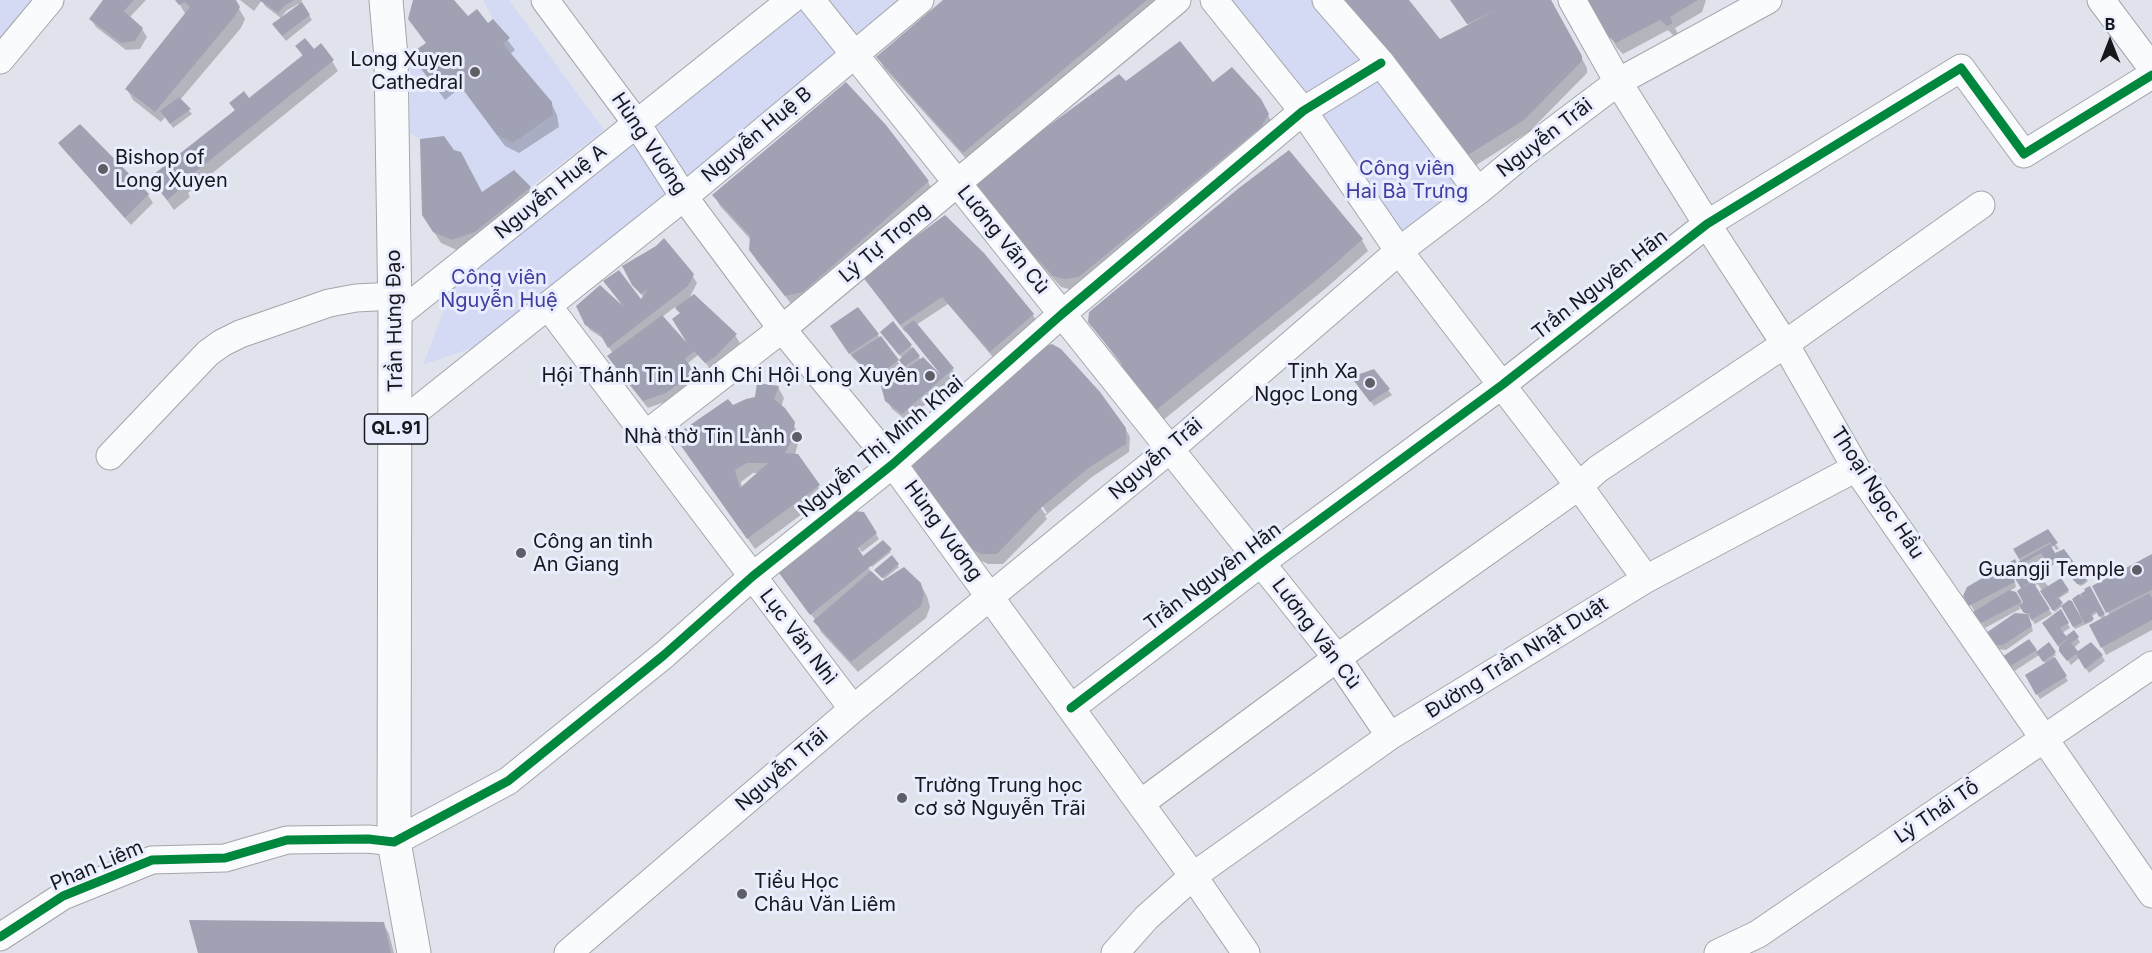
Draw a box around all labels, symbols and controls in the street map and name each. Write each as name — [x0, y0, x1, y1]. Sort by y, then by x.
north arrow — [2080, 12, 2140, 72]
text: B — [2105, 14, 2115, 34]
place label: Long Xuyen Cathedral — [350, 48, 463, 95]
marker: Long Xuyen Cathedral — [468, 65, 482, 79]
street label: Nguyễn Huệ B — [697, 82, 817, 188]
street label: Hùng Vương — [606, 88, 692, 200]
street label: Nguyễn Trãi — [1493, 93, 1597, 183]
street label: Nguyễn Huệ A — [490, 140, 612, 244]
place label: Bishop of Long Xuyen — [115, 146, 228, 193]
park label: Công viên Hai Bà Trưng — [1346, 157, 1468, 204]
marker: Bishop of Long Xuyen — [96, 162, 110, 176]
street label: Lương Vãn Cù — [952, 181, 1054, 299]
street label: Lý Tự Trọng — [835, 198, 935, 288]
street label: Trần Nguyên Hãn — [1528, 225, 1672, 345]
street label: Trần Hưng Đạo — [382, 250, 408, 392]
park label: Công viên Nguyễn Huệ — [440, 266, 558, 313]
place label: Tịnh Xa Ngọc Long — [1254, 360, 1358, 407]
place label: Hội Thánh Tin Lành Chi Hội Long Xuyên — [541, 364, 918, 388]
marker: Hội Thánh Tin Lành Chi Hội Long Xuyên — [923, 369, 937, 383]
street label: Nguyễn Thị Minh Khai — [794, 371, 968, 523]
marker: Tịnh Xa Ngọc Long — [1363, 376, 1377, 390]
street label: Nguyễn Trãi — [1104, 413, 1208, 505]
road number: QL.91 — [364, 414, 428, 444]
street label: Thoại Ngọc Hầu — [1825, 422, 1929, 564]
place label: Nhà thờ Tin Lành — [624, 425, 785, 449]
marker: Nhà thờ Tin Lành — [790, 430, 804, 444]
street label: Hùng Vương — [899, 476, 987, 586]
street label: Trần Nguyên Hãn — [1140, 518, 1286, 636]
place label: Công an tỉnh An Giang — [533, 530, 653, 577]
marker: Công an tỉnh An Giang — [514, 546, 528, 560]
place label: Guangji Temple — [1978, 558, 2125, 582]
marker: Guangji Temple — [2130, 563, 2144, 577]
street label: Lương Vãn Cù — [1267, 574, 1365, 694]
street label: Lục Văn Nhì — [754, 585, 842, 689]
street label: Đường Trần Nhật Duật — [1422, 592, 1612, 724]
street label: Nguyễn Trãi — [731, 723, 833, 817]
place label: Trường Trung học cơ sở Nguyễn Trãi — [914, 774, 1086, 821]
street label: Lý Thái Tổ — [1890, 775, 1984, 849]
marker: Trường Trung học cơ sở Nguyễn Trãi — [895, 791, 909, 805]
street label: Phan Liêm — [47, 836, 147, 896]
place label: Tiểu Học Châu Văn Liêm — [754, 870, 896, 917]
marker: Tiểu Học Châu Văn Liêm — [735, 887, 749, 901]

